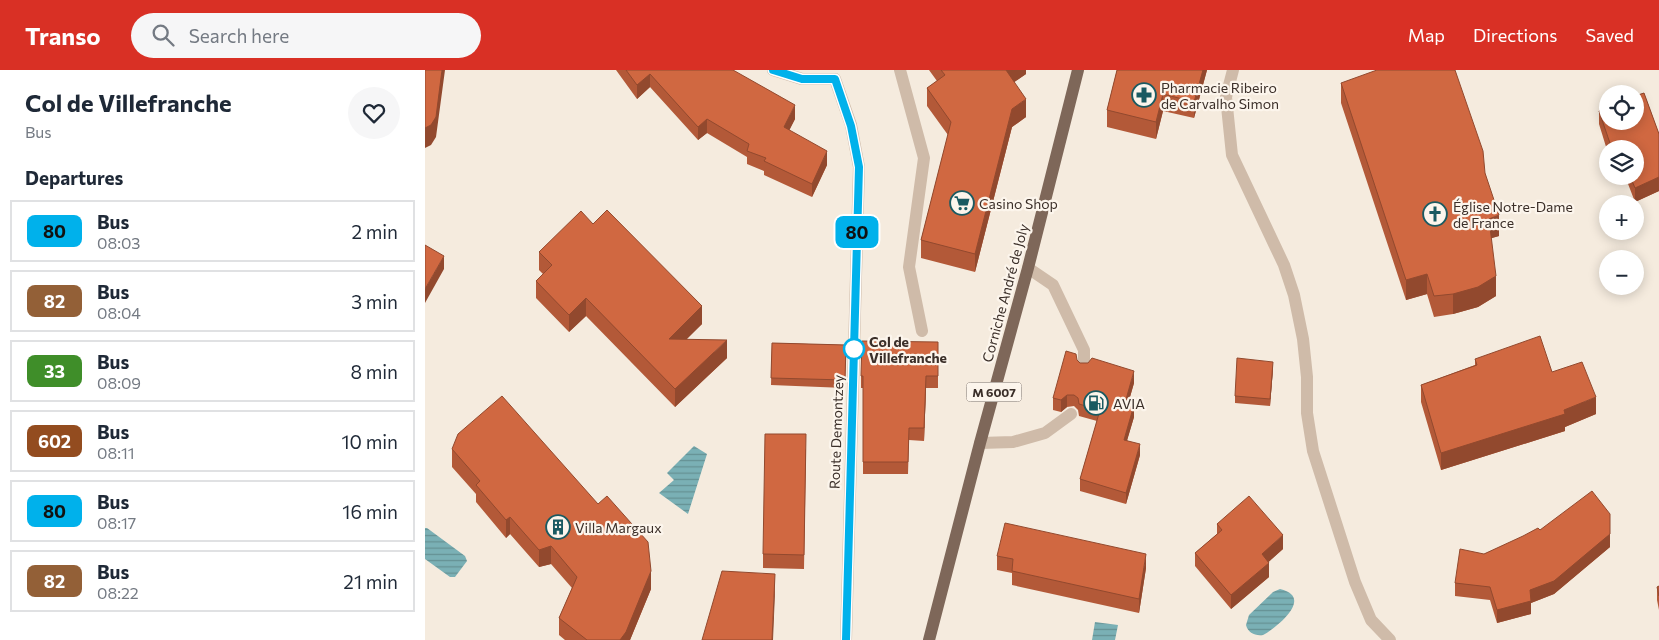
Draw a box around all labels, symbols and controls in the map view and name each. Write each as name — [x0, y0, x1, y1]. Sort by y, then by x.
search box — [131, 13, 481, 58]
text: Transo — [25, 21, 101, 50]
icon: search — [149, 21, 177, 49]
text: Search here — [189, 24, 289, 47]
text: Map — [1408, 24, 1445, 46]
text: Directions — [1473, 24, 1557, 46]
text: Saved — [1585, 24, 1634, 46]
place label: Pharmacie Ribeiro de Carvalho Simon — [1161, 79, 1279, 112]
pharmacy icon: Pharmacie Ribeiro de Carvalho Simon — [1131, 82, 1157, 108]
map controls — [1599, 85, 1644, 295]
button: locate — [1599, 85, 1644, 130]
button: heart — [348, 87, 400, 139]
text: Col de Villefranche — [25, 88, 232, 117]
text: Bus — [25, 122, 52, 141]
button: layers — [1599, 140, 1644, 185]
text: Departures — [25, 166, 123, 189]
supermarket icon: Casino Shop — [949, 190, 975, 216]
place label: Casino Shop — [979, 195, 1058, 212]
button: + — [1599, 195, 1644, 240]
place label: Église Notre-Dame de France — [1453, 198, 1573, 231]
church icon: Église Notre-Dame de France — [1422, 201, 1448, 227]
text: Bus — [97, 210, 129, 233]
line badge: 80 — [835, 216, 879, 248]
text: 80 — [43, 220, 66, 242]
text: 2 min — [351, 220, 398, 243]
text: 80 — [845, 221, 869, 243]
street label: Corniche André de Joly — [978, 222, 1032, 364]
text: 08:03 — [97, 233, 140, 252]
button: − — [1599, 250, 1644, 295]
text: Bus — [97, 280, 129, 303]
text: 82 — [44, 290, 65, 312]
text: 3 min — [351, 290, 398, 313]
text: 08:04 — [97, 303, 141, 322]
place label: Col de Villefranche — [869, 333, 947, 366]
marker: Col de Villefranche — [843, 338, 865, 360]
text: Bus — [97, 350, 129, 373]
text: 33 — [44, 360, 65, 382]
text: 8 min — [350, 360, 398, 383]
text: 08:09 — [97, 373, 141, 392]
street label: Route Demontzey — [826, 375, 846, 489]
road number: M 6007 — [967, 383, 1021, 402]
fuel station icon: AVIA — [1083, 390, 1109, 416]
place label: AVIA — [1113, 395, 1145, 412]
text: Bus — [97, 420, 129, 443]
text: 602 — [38, 430, 71, 452]
text: 10 min — [341, 430, 398, 453]
text: 08:11 — [97, 443, 135, 462]
text: Bus — [97, 490, 129, 513]
text: 80 — [43, 500, 66, 522]
text: 16 min — [342, 500, 398, 523]
text: 08:17 — [97, 513, 136, 532]
building icon: Villa Margaux — [545, 514, 571, 540]
place label: Villa Margaux — [575, 519, 662, 536]
text: Bus — [97, 560, 129, 583]
text: 82 — [44, 570, 65, 592]
text: 21 min — [343, 570, 398, 593]
text: 08:22 — [97, 583, 139, 602]

